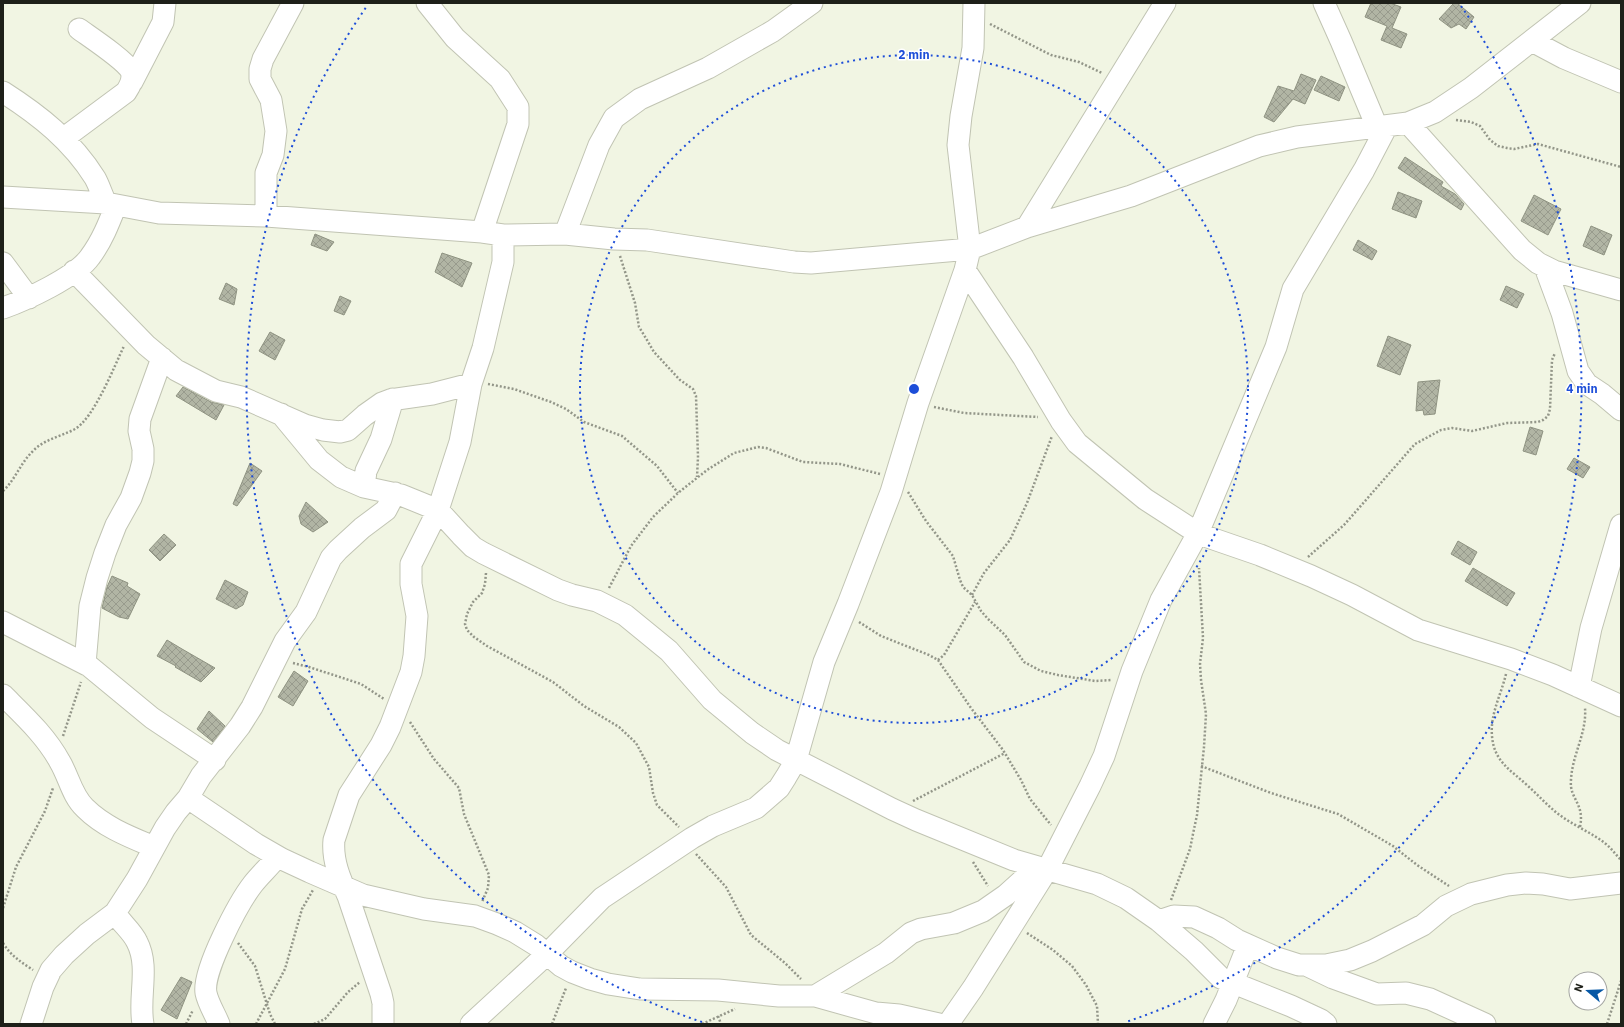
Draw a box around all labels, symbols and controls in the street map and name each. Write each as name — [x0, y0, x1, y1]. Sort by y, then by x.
text: 2 min — [898, 47, 930, 62]
text: 4 min — [1566, 381, 1598, 396]
centre of rings — [907, 382, 921, 396]
north arrow — [1568, 971, 1608, 1011]
text: N — [1571, 982, 1586, 994]

